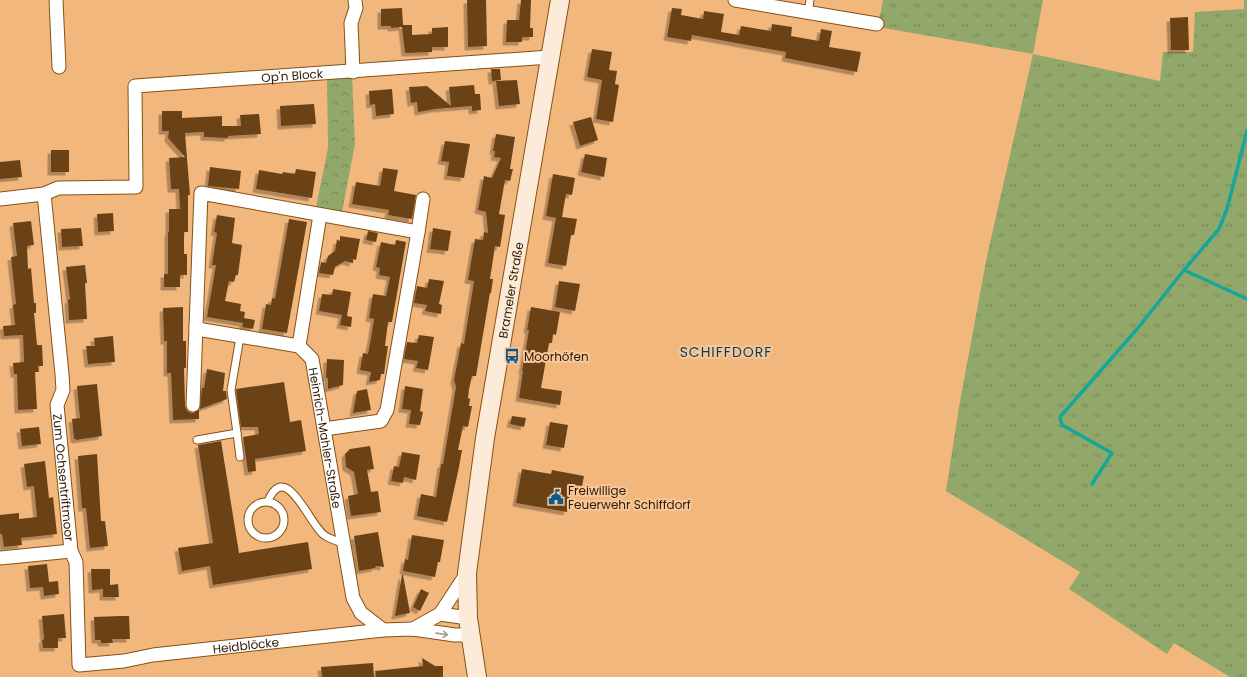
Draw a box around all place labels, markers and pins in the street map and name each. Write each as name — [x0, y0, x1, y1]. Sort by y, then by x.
bus stop icon: Moorhöfen — [503, 347, 521, 365]
place label: Moorhöfen — [524, 348, 589, 365]
place label: Freiwillige Feuerwehr Schiffdorf — [568, 482, 691, 513]
public building icon: Freiwillige Feuerwehr Schiffdorf — [547, 488, 565, 506]

